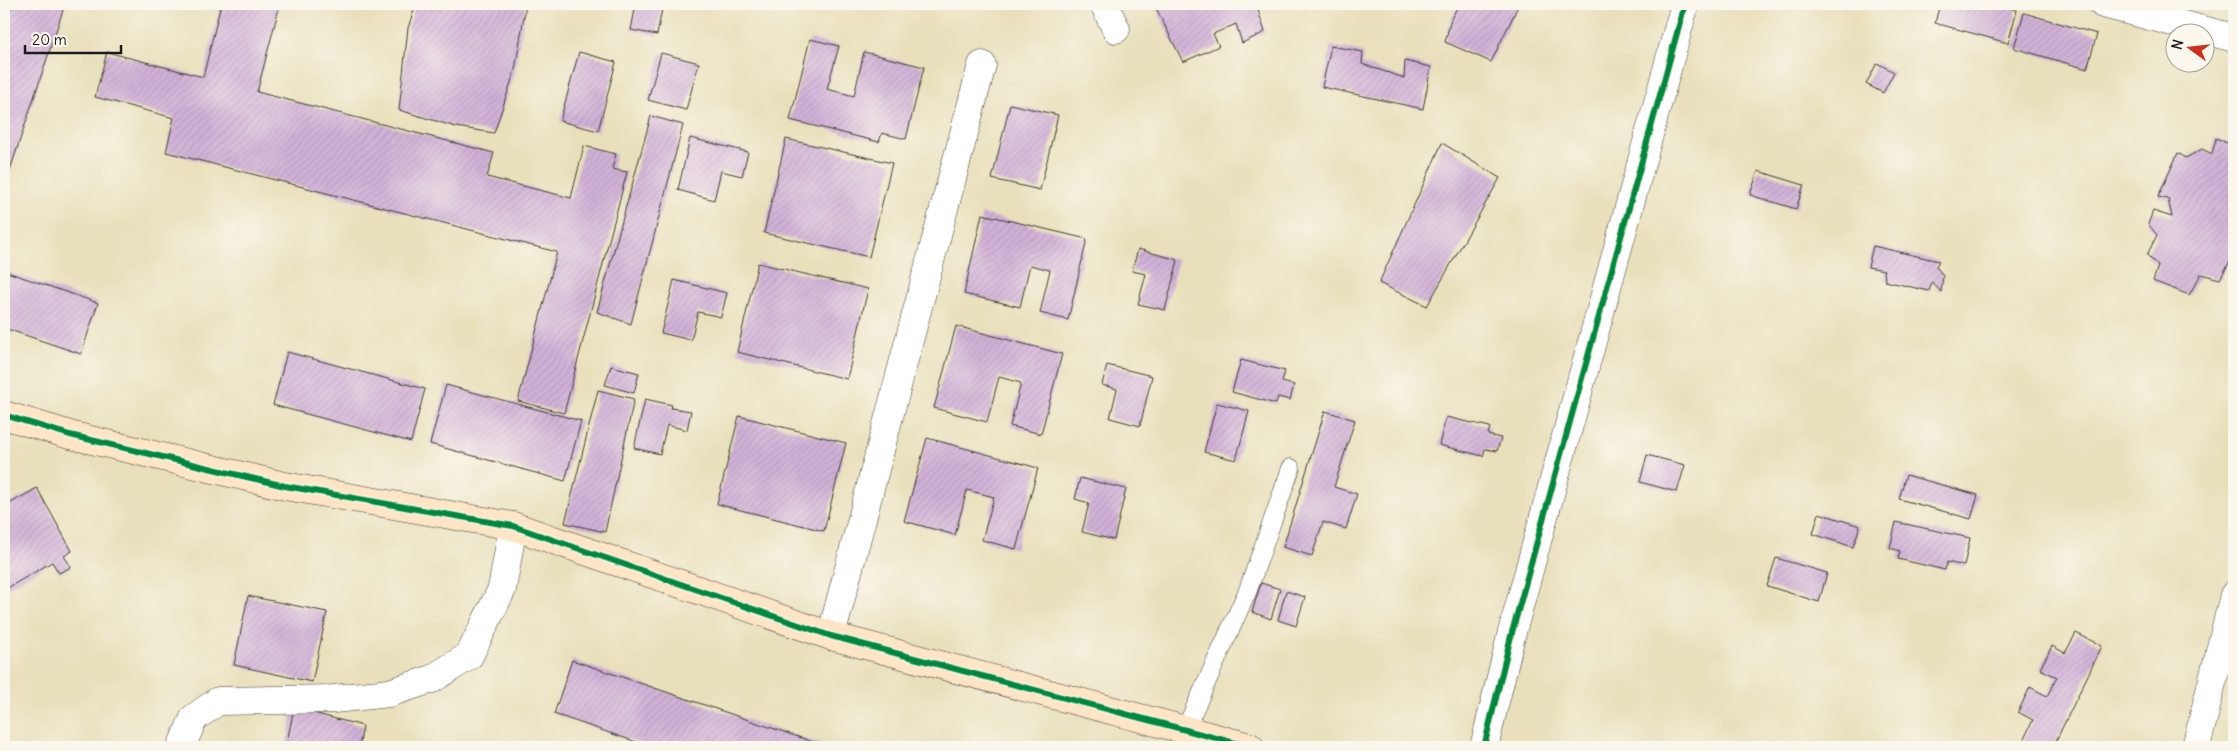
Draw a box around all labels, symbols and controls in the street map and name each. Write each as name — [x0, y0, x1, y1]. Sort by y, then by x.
scale bar — [25, 22, 121, 54]
north arrow — [2166, 22, 2216, 72]
text: 20 m — [32, 30, 67, 49]
text: N — [2167, 38, 2187, 52]

